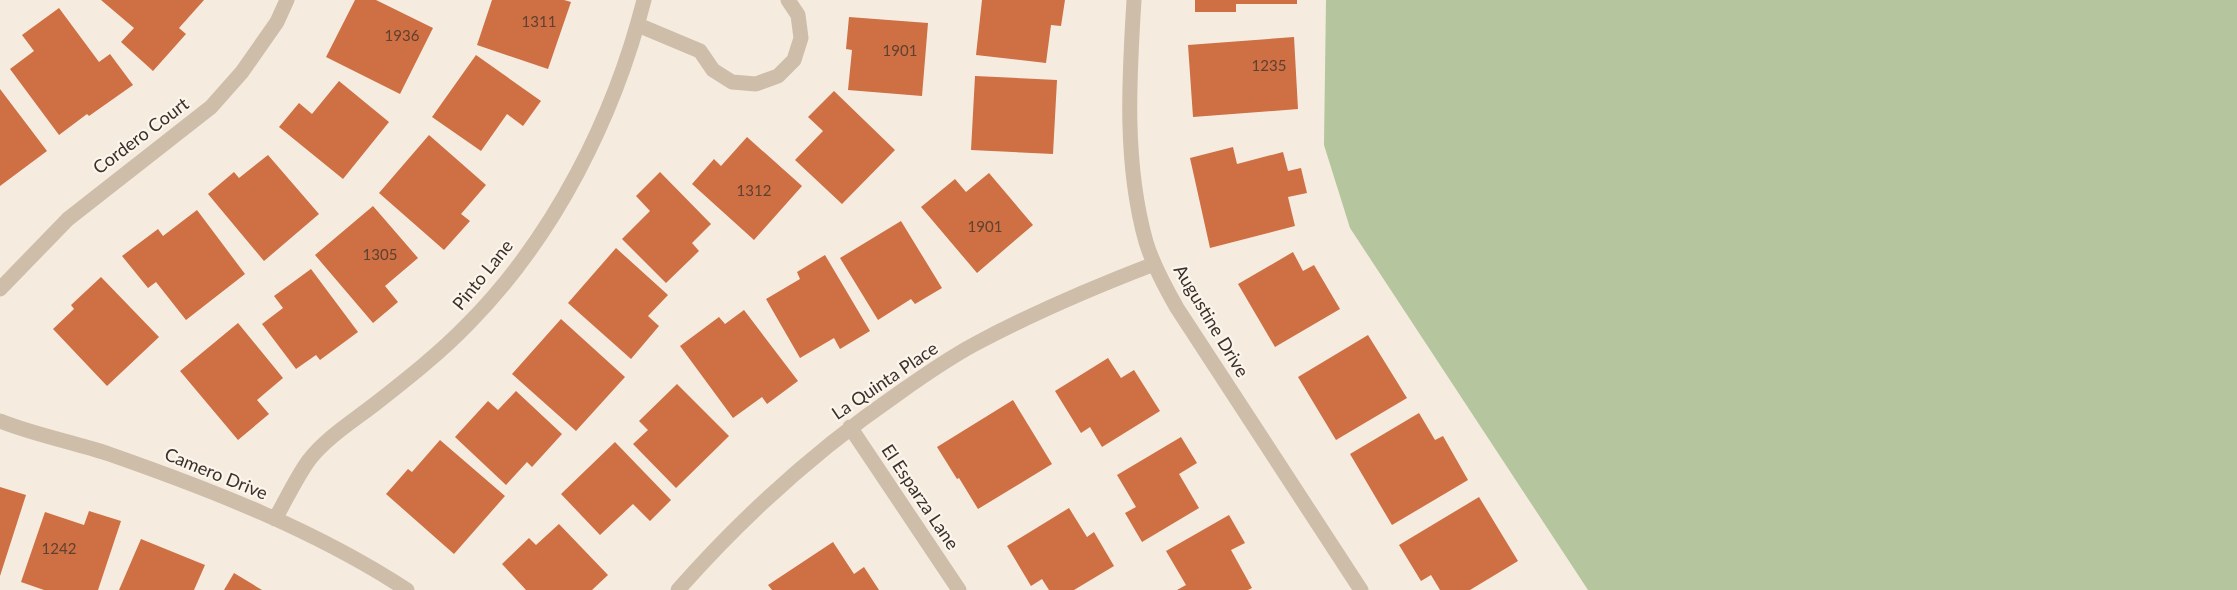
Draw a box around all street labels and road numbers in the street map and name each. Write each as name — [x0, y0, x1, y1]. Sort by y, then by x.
street label: Cordero Court — [88, 92, 193, 178]
street label: Pinto Lane — [447, 235, 517, 314]
street label: Augustine Drive — [1170, 260, 1254, 381]
street label: La Quinta Place — [827, 337, 942, 424]
street label: El Esparza Lane — [878, 440, 964, 553]
street label: Camero Drive — [162, 442, 271, 504]

